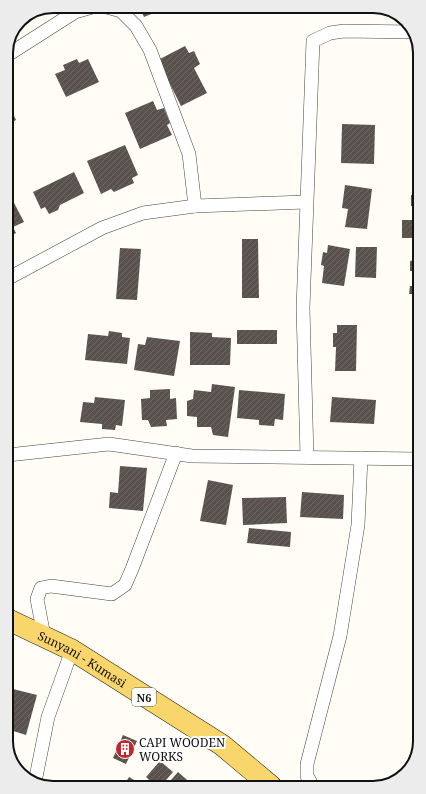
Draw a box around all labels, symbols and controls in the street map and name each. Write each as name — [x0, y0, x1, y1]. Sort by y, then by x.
street label: Sunyani - Kumasi — [35, 627, 130, 691]
road number: N6 — [132, 688, 156, 706]
place label: CAPI WOODEN WORKS — [139, 734, 225, 765]
building icon: CAPI WOODEN WORKS — [114, 738, 136, 760]

